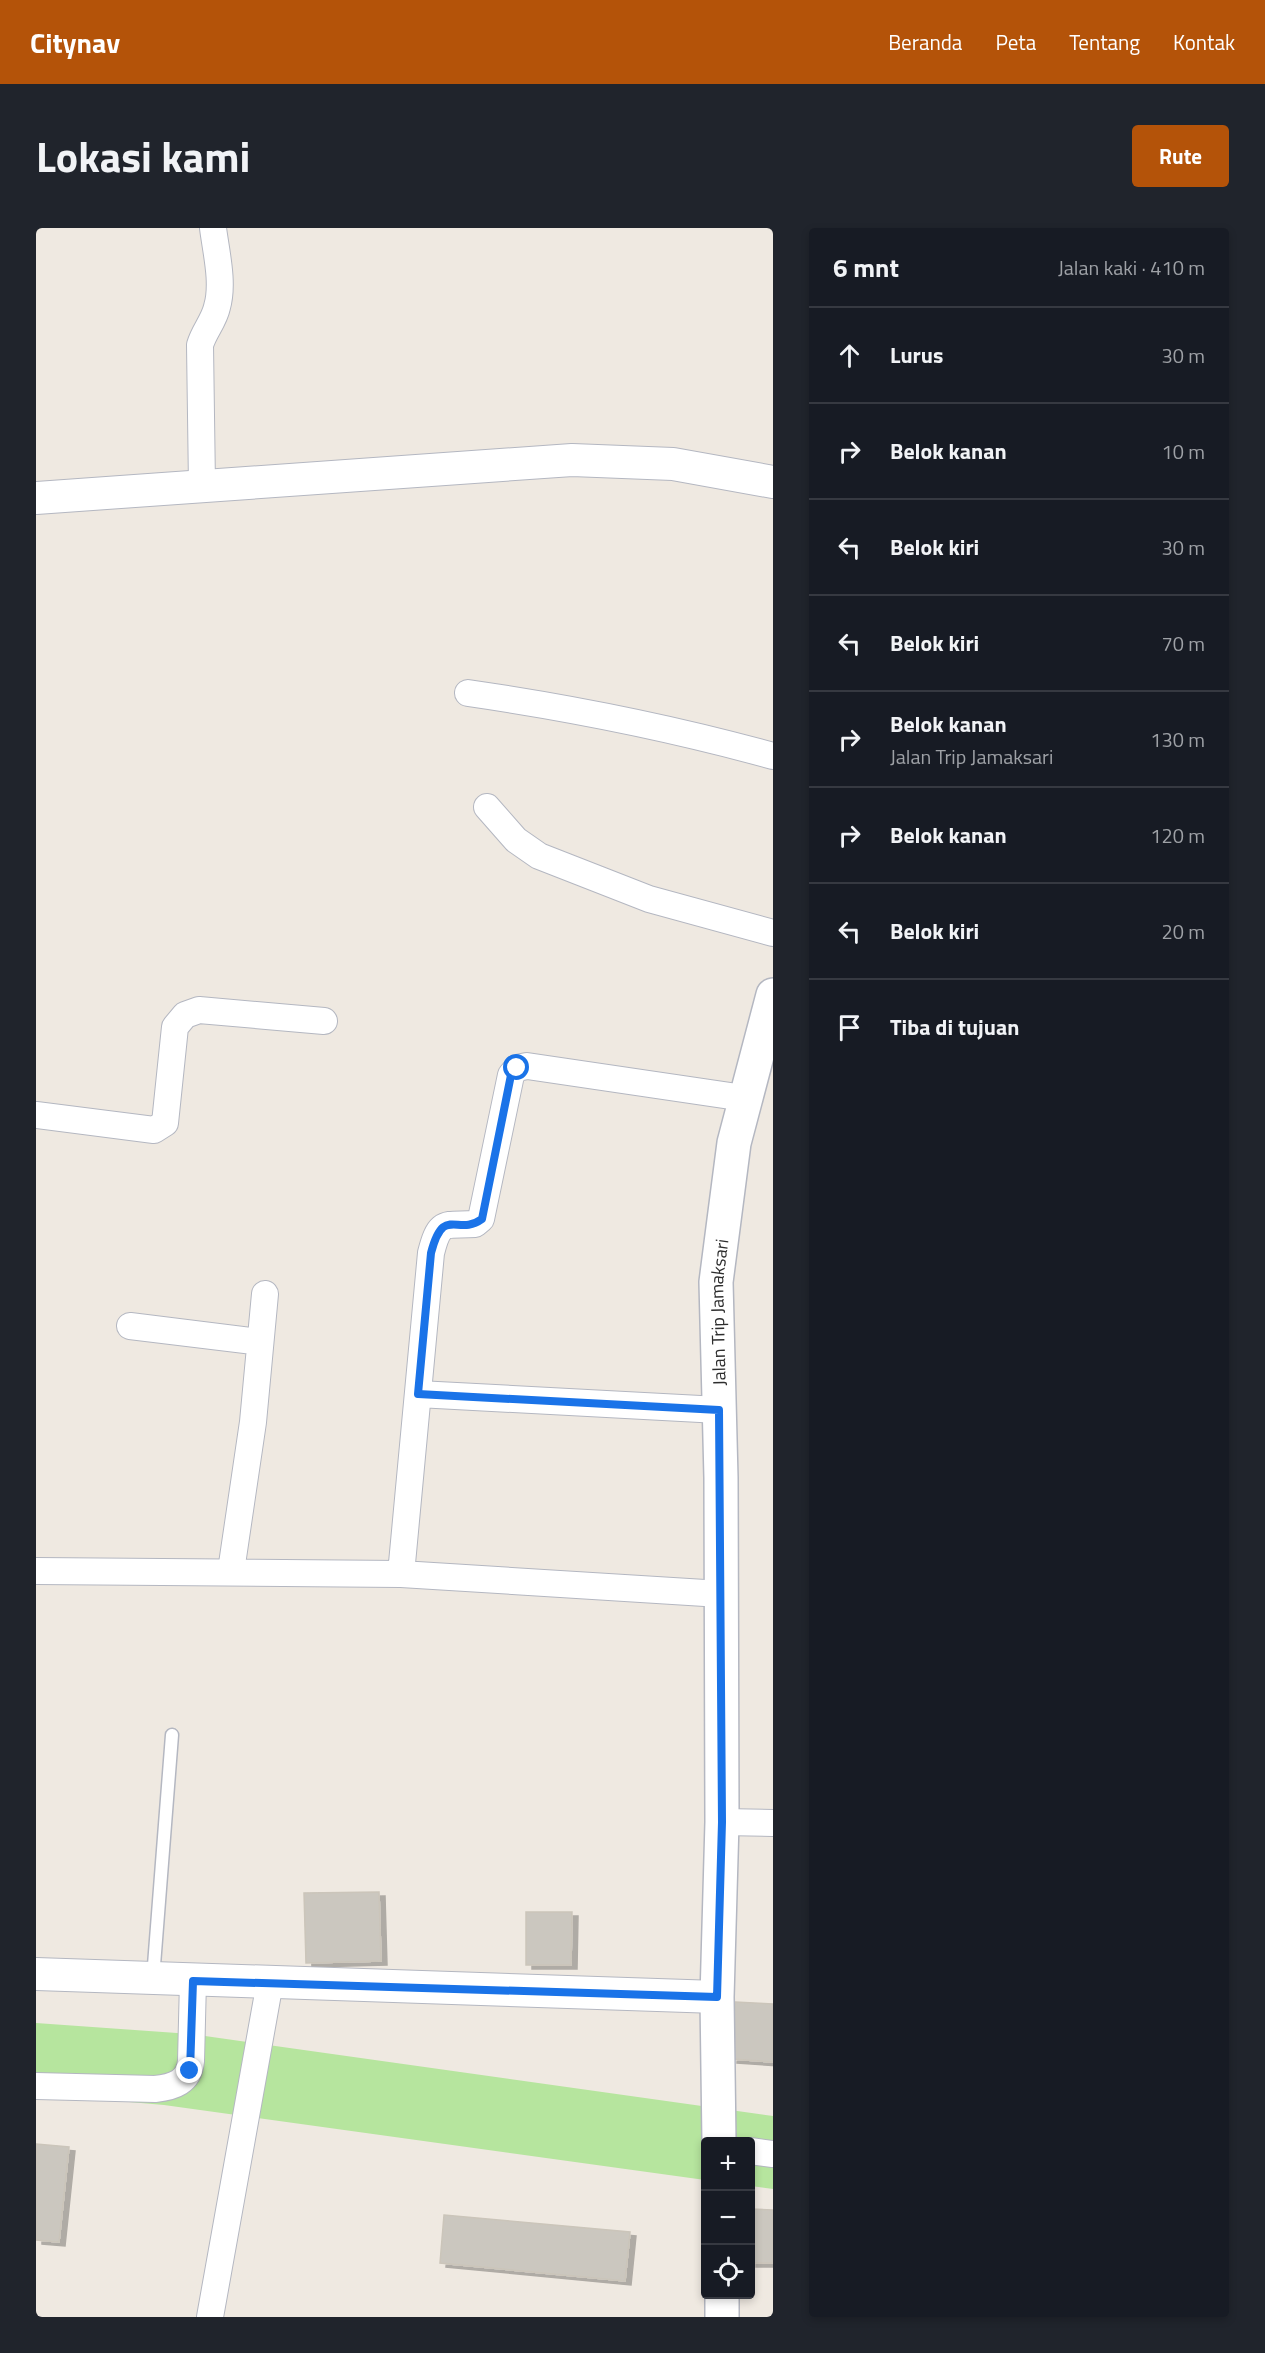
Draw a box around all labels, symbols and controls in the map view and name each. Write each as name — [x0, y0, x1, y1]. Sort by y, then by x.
text: Citynav — [30, 21, 120, 64]
text: Beranda — [888, 26, 962, 58]
text: Peta — [995, 26, 1036, 58]
text: Tentang — [1069, 26, 1140, 58]
text: Kontak — [1173, 26, 1235, 58]
text: Lokasi kami — [36, 124, 250, 188]
button: Rute — [1132, 125, 1229, 187]
text: 6 mnt — [833, 248, 899, 287]
text: Jalan kaki · 410 m — [1058, 252, 1205, 283]
text: Lurus — [890, 338, 943, 372]
icon: ahead — [833, 339, 866, 372]
text: 30 m — [1161, 340, 1205, 371]
text: Belok kanan — [890, 434, 1007, 468]
icon: right — [833, 435, 866, 468]
text: 10 m — [1161, 436, 1205, 467]
text: Belok kiri — [890, 530, 979, 564]
icon: left — [833, 531, 866, 564]
text: 30 m — [1161, 532, 1205, 563]
text: Belok kiri — [890, 626, 979, 660]
icon: left — [833, 627, 866, 660]
text: 70 m — [1161, 628, 1205, 659]
text: Belok kanan — [890, 707, 1007, 741]
icon: right — [833, 723, 866, 756]
text: 130 m — [1150, 724, 1205, 755]
text: Jalan Trip Jamaksari — [890, 741, 1053, 772]
text: Belok kanan — [890, 818, 1007, 852]
icon: right — [833, 819, 866, 852]
text: 120 m — [1150, 820, 1205, 851]
text: Belok kiri — [890, 914, 979, 948]
icon: left — [833, 915, 866, 948]
text: 20 m — [1161, 916, 1205, 947]
text: Tiba di tujuan — [890, 1010, 1019, 1044]
icon: arrive — [833, 1011, 866, 1044]
route start — [503, 1054, 529, 1080]
street label: Jalan Trip Jamaksari — [702, 1237, 735, 1386]
route end — [176, 2057, 202, 2083]
map controls — [701, 2137, 755, 2299]
button: + — [701, 2137, 755, 2191]
button: − — [701, 2191, 755, 2245]
button: locate — [701, 2245, 755, 2299]

